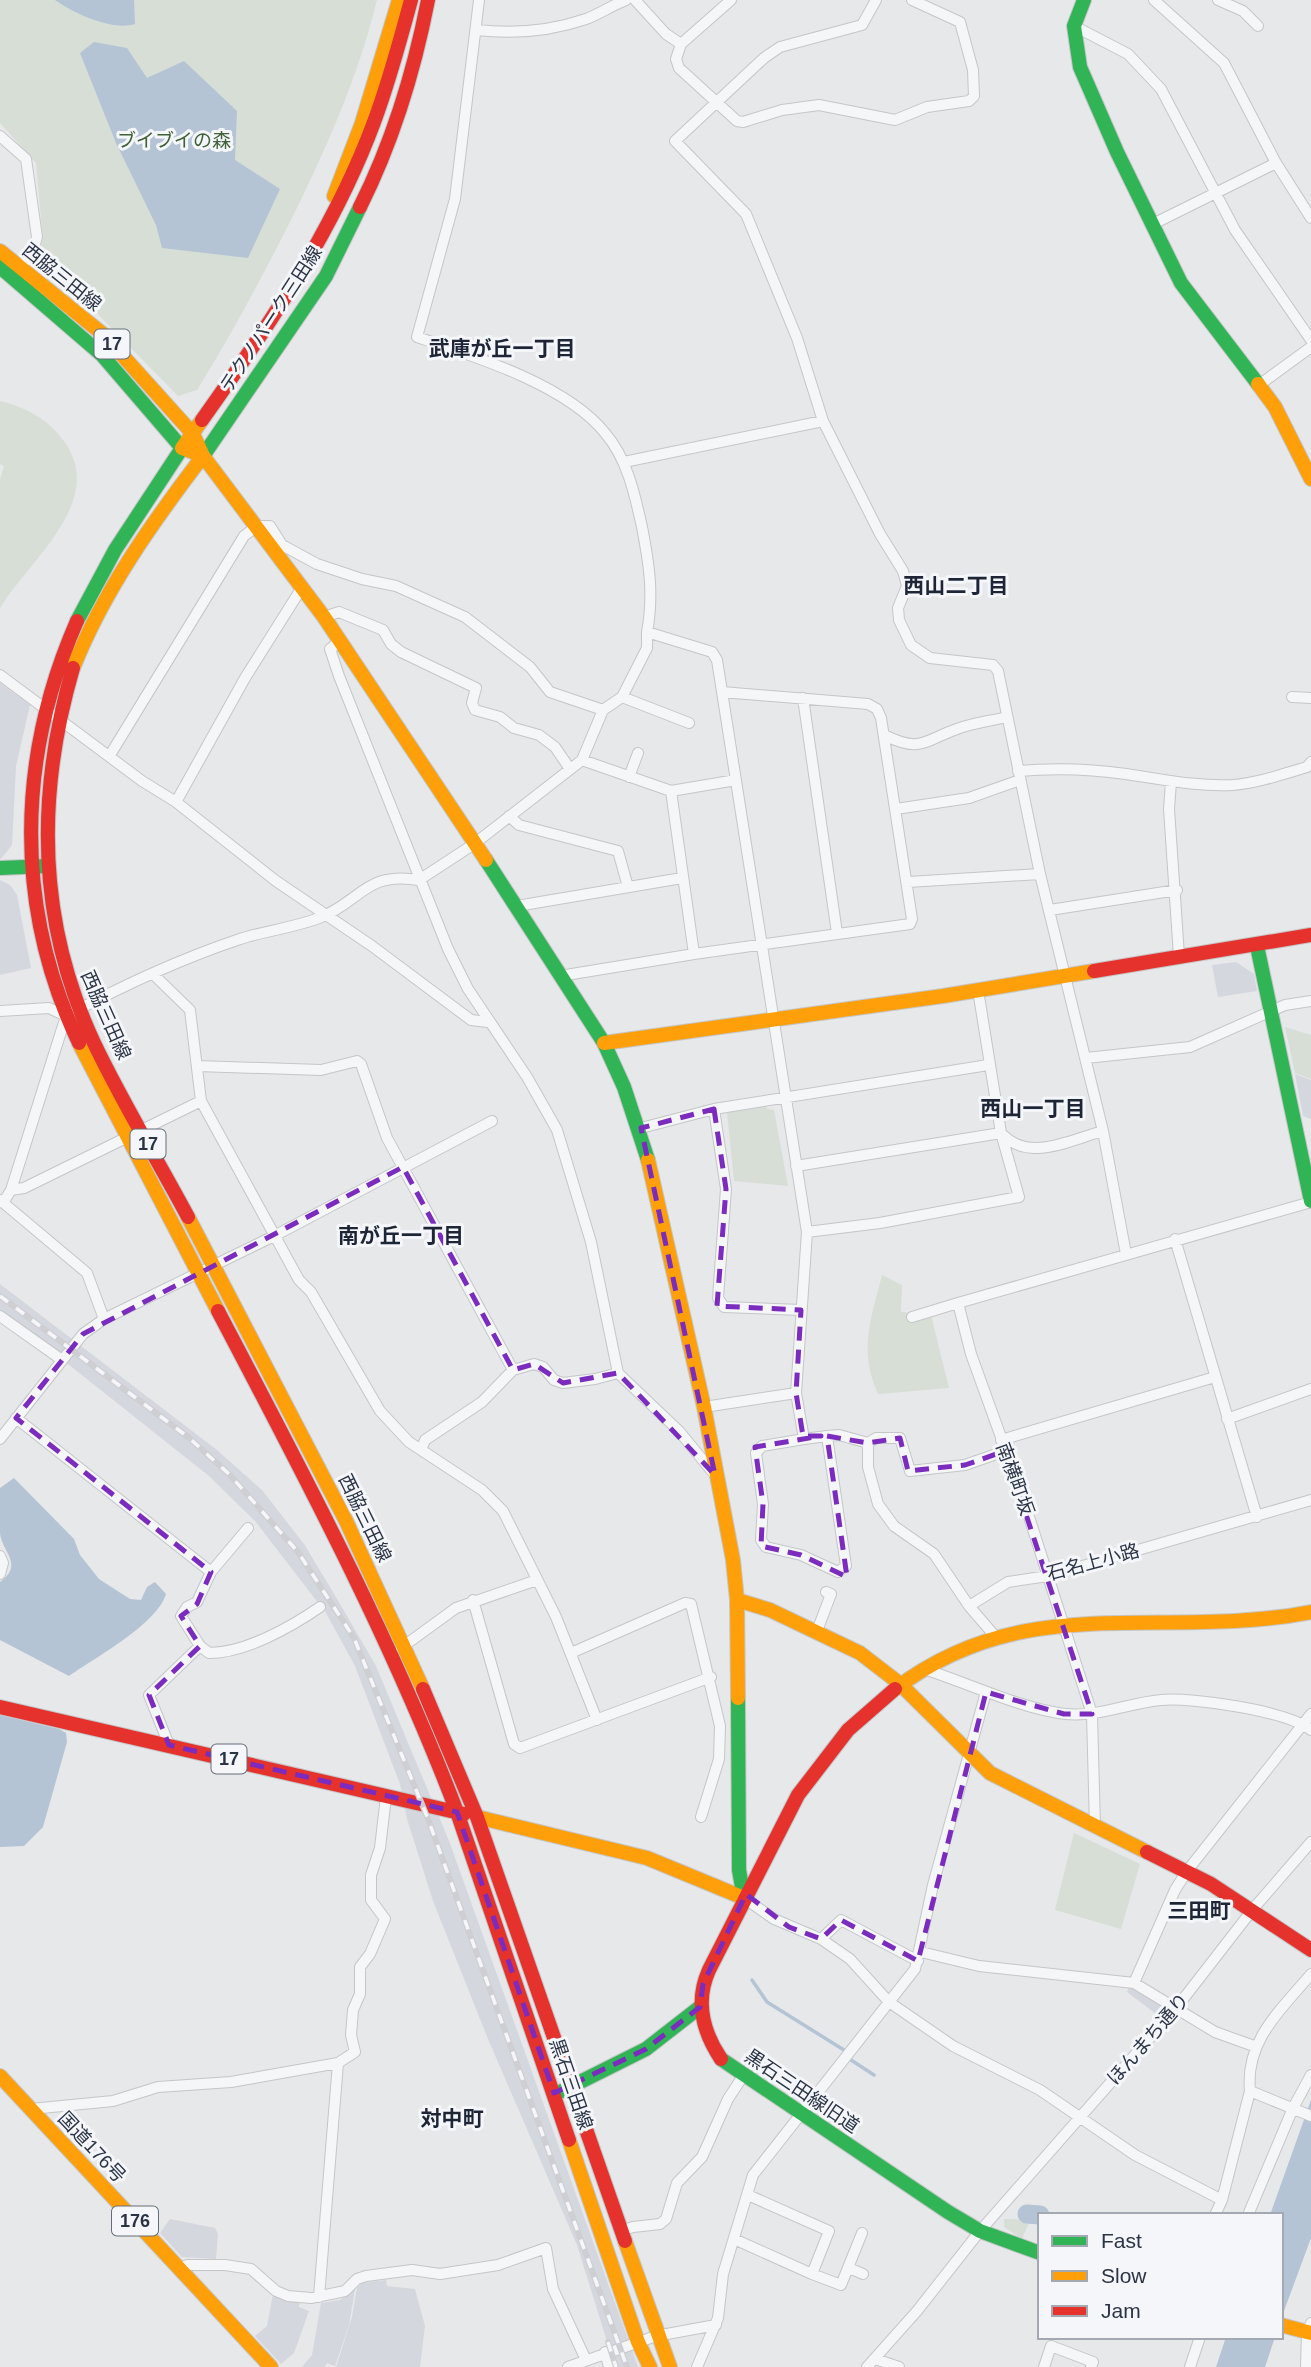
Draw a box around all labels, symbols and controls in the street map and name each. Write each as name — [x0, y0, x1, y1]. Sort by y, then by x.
park label: ブイブイの森 — [117, 130, 231, 151]
street label: 西脇三田線 — [18, 239, 106, 315]
street label: テクノパーク三田線 — [216, 242, 326, 396]
road number: 17 — [94, 330, 130, 358]
district label: 武庫が丘一丁目 — [429, 337, 576, 360]
district label: 西山二丁目 — [904, 574, 1009, 597]
street label: 西脇三田線 — [77, 967, 135, 1063]
district label: 西山一丁目 — [981, 1097, 1086, 1120]
road number: 17 — [130, 1129, 166, 1158]
district label: 南が丘一丁目 — [338, 1224, 464, 1247]
street label: 南横町坂 — [992, 1440, 1038, 1518]
street label: 西脇三田線 — [335, 1471, 395, 1565]
street label: 石名上小路 — [1044, 1540, 1142, 1584]
road number: 17 — [212, 1744, 246, 1774]
district label: 三田町 — [1168, 1899, 1231, 1922]
street label: ほんまち通り — [1103, 1989, 1193, 2089]
street label: 黒石三田線 — [546, 2036, 596, 2132]
street label: 黒石三田線旧道 — [741, 2045, 863, 2137]
street label: 国道176号 — [54, 2107, 130, 2187]
district label: 対中町 — [421, 2107, 484, 2130]
road number: 176 — [112, 2206, 158, 2236]
legend — [1038, 2213, 1283, 2339]
text: Fast — [1101, 2229, 1142, 2252]
text: Slow — [1101, 2264, 1147, 2287]
text: Jam — [1101, 2299, 1141, 2322]

